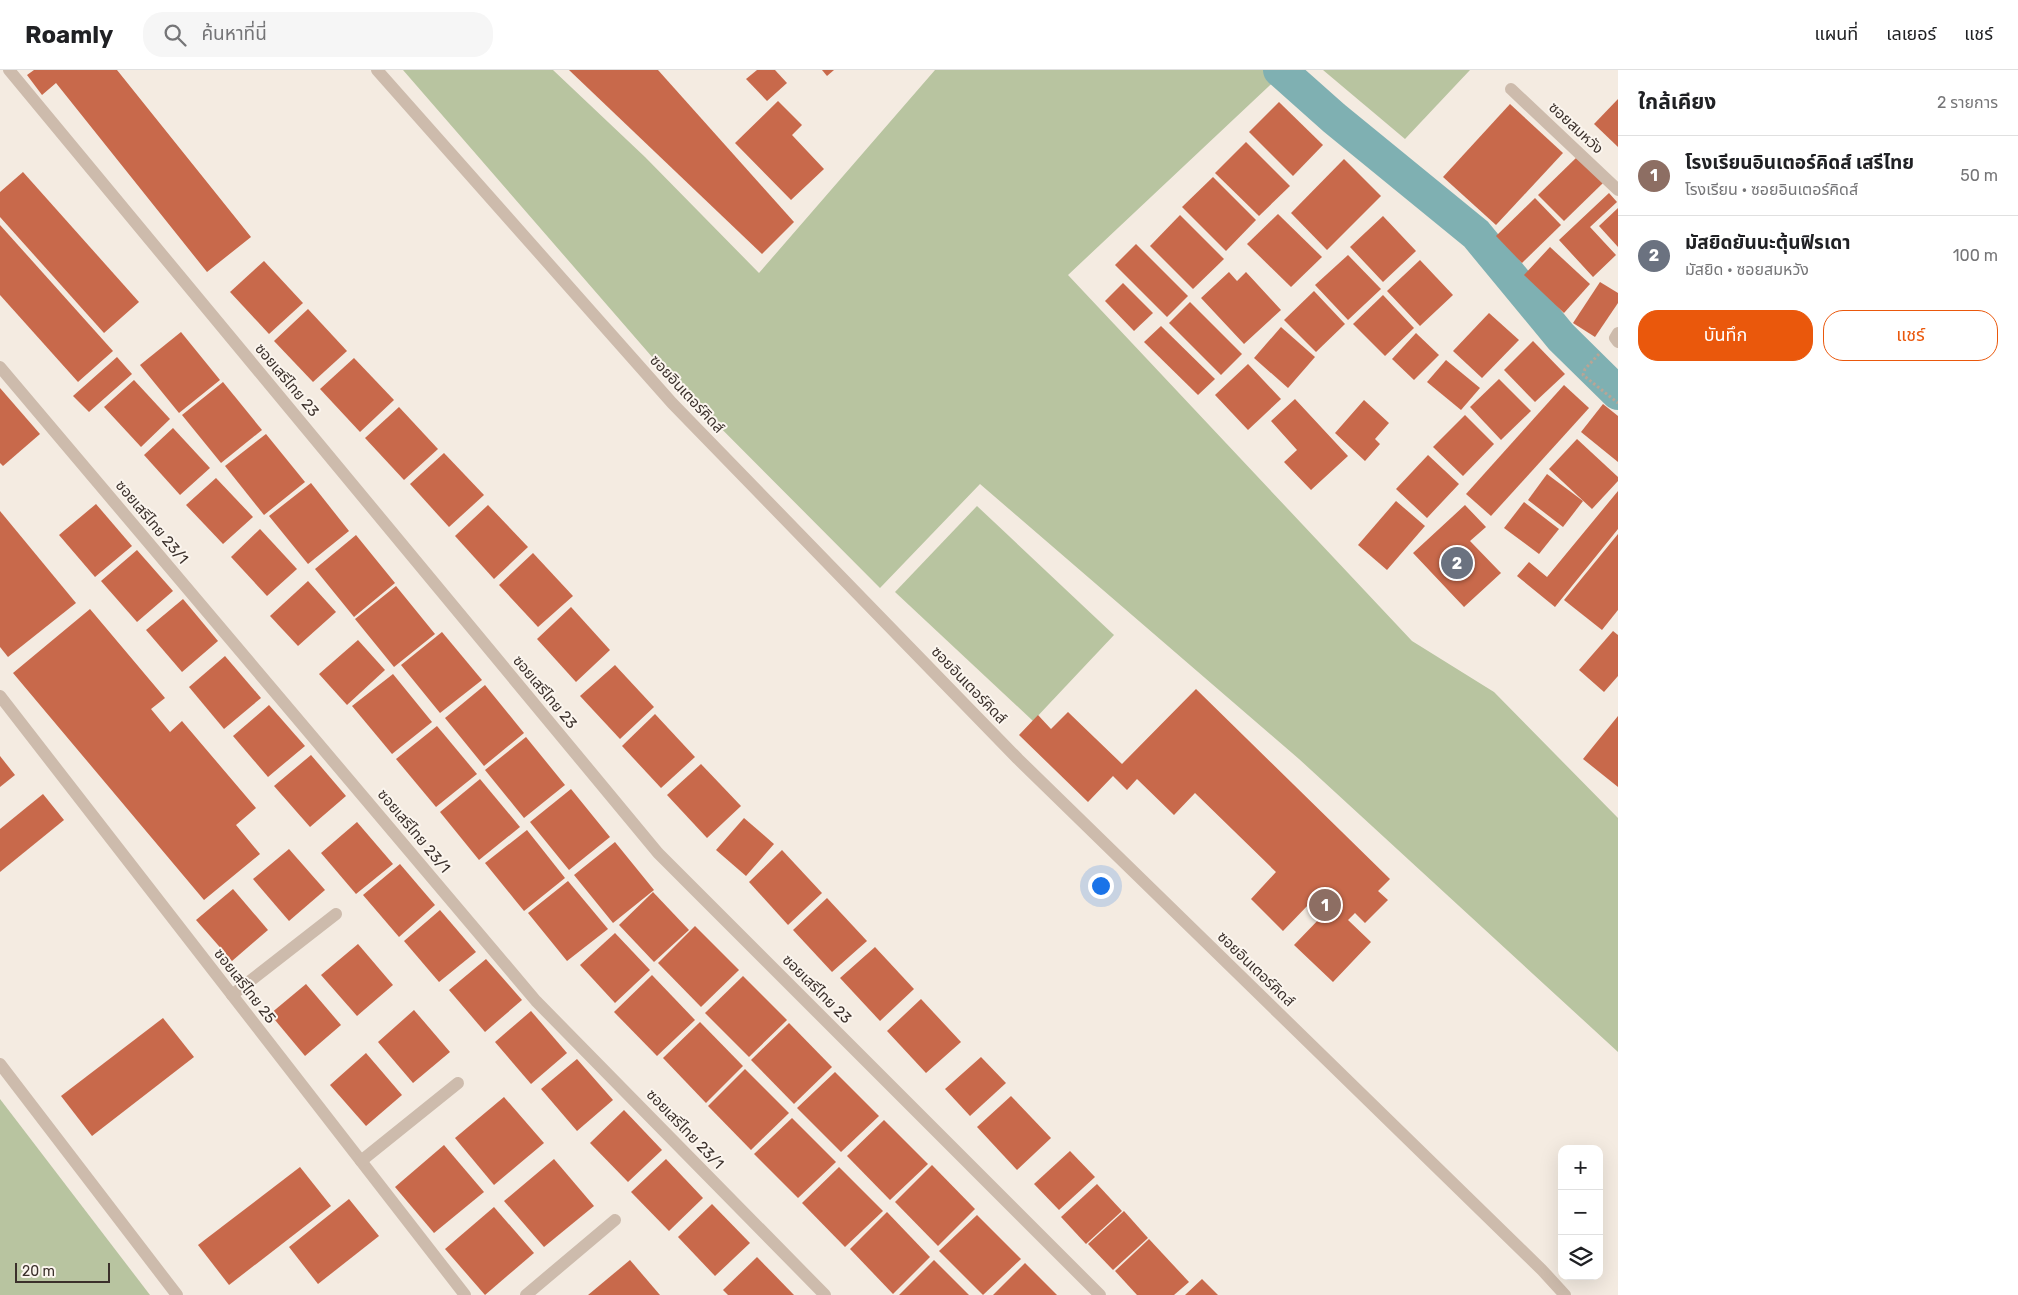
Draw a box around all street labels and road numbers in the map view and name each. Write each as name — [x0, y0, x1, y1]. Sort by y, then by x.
street label: ซอยสมหวัง — [1545, 98, 1607, 158]
street label: ซอยเสรีไทย 23 — [251, 340, 323, 420]
street label: ซอยอินเตอร์คิดส์ — [646, 351, 728, 437]
street label: ซอยเสรีไทย 23/1 — [112, 477, 192, 567]
street label: ซอยอินเตอร์คิดส์ — [928, 643, 1011, 728]
street label: ซอยเสรีไทย 23 — [509, 652, 581, 732]
street label: ซอยเสรีไทย 23/1 — [374, 786, 454, 876]
street label: ซอยอินเตอร์คิดส์ — [1214, 928, 1299, 1011]
street label: ซอยเสรีไทย 25 — [210, 945, 280, 1027]
street label: ซอยเสรีไทย 23 — [779, 951, 855, 1027]
street label: ซอยเสรีไทย 23/1 — [643, 1085, 727, 1173]

